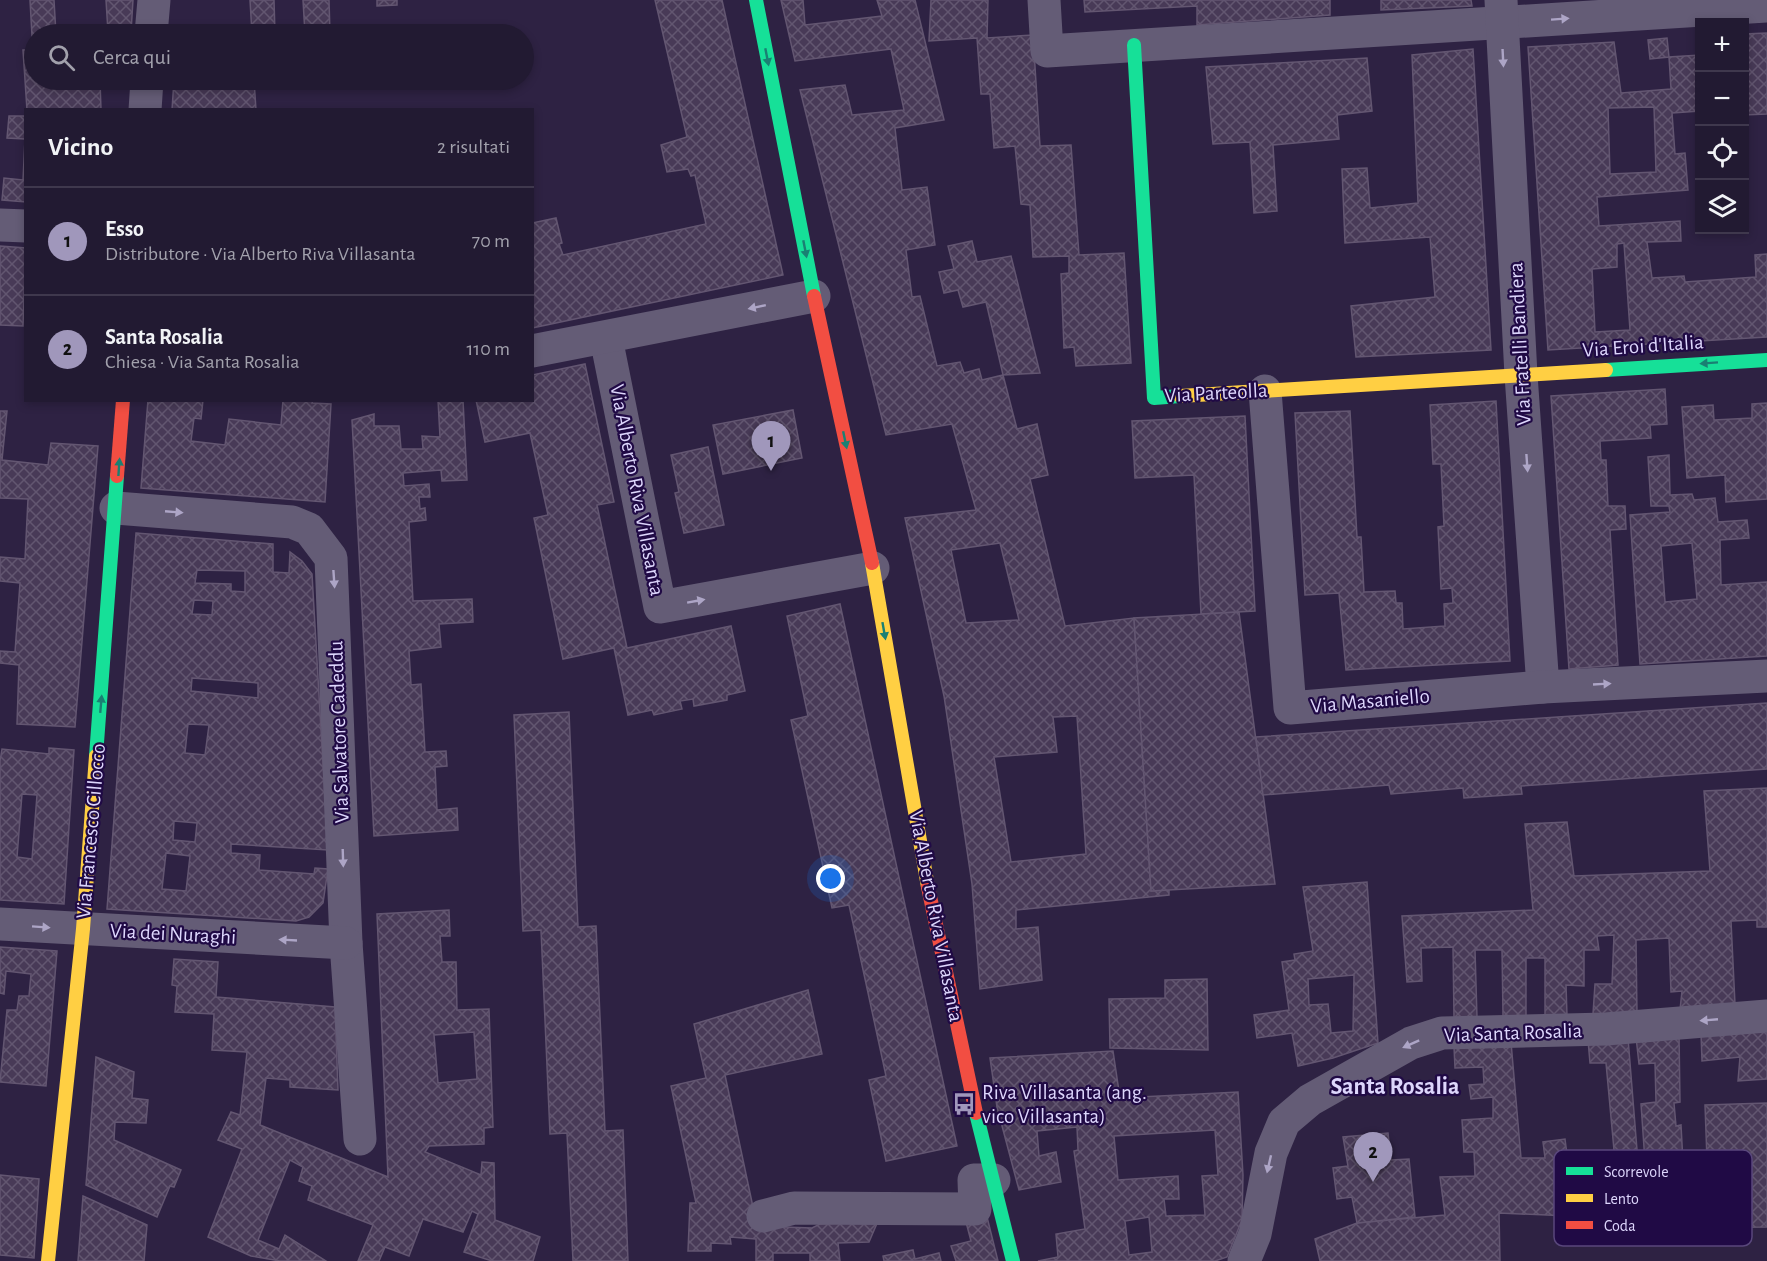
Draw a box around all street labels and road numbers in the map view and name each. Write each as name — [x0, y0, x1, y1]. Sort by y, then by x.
street label: Via Fratelli Bandiera — [1505, 262, 1535, 426]
street label: Via Eroi d'Italia — [1582, 331, 1705, 361]
street label: Via Parteolla — [1164, 380, 1268, 406]
street label: Via Alberto Riva Villasanta — [606, 383, 668, 598]
street label: Via Salvatore Cadeddu — [325, 640, 353, 824]
street label: Via Masaniello — [1309, 685, 1431, 717]
street label: Via Francesco Cillocco — [73, 742, 109, 920]
street label: Via Alberto Riva Villasanta — [905, 809, 967, 1024]
street label: Via dei Nuraghi — [109, 920, 237, 948]
street label: Via Santa Rosalia — [1443, 1020, 1583, 1046]

